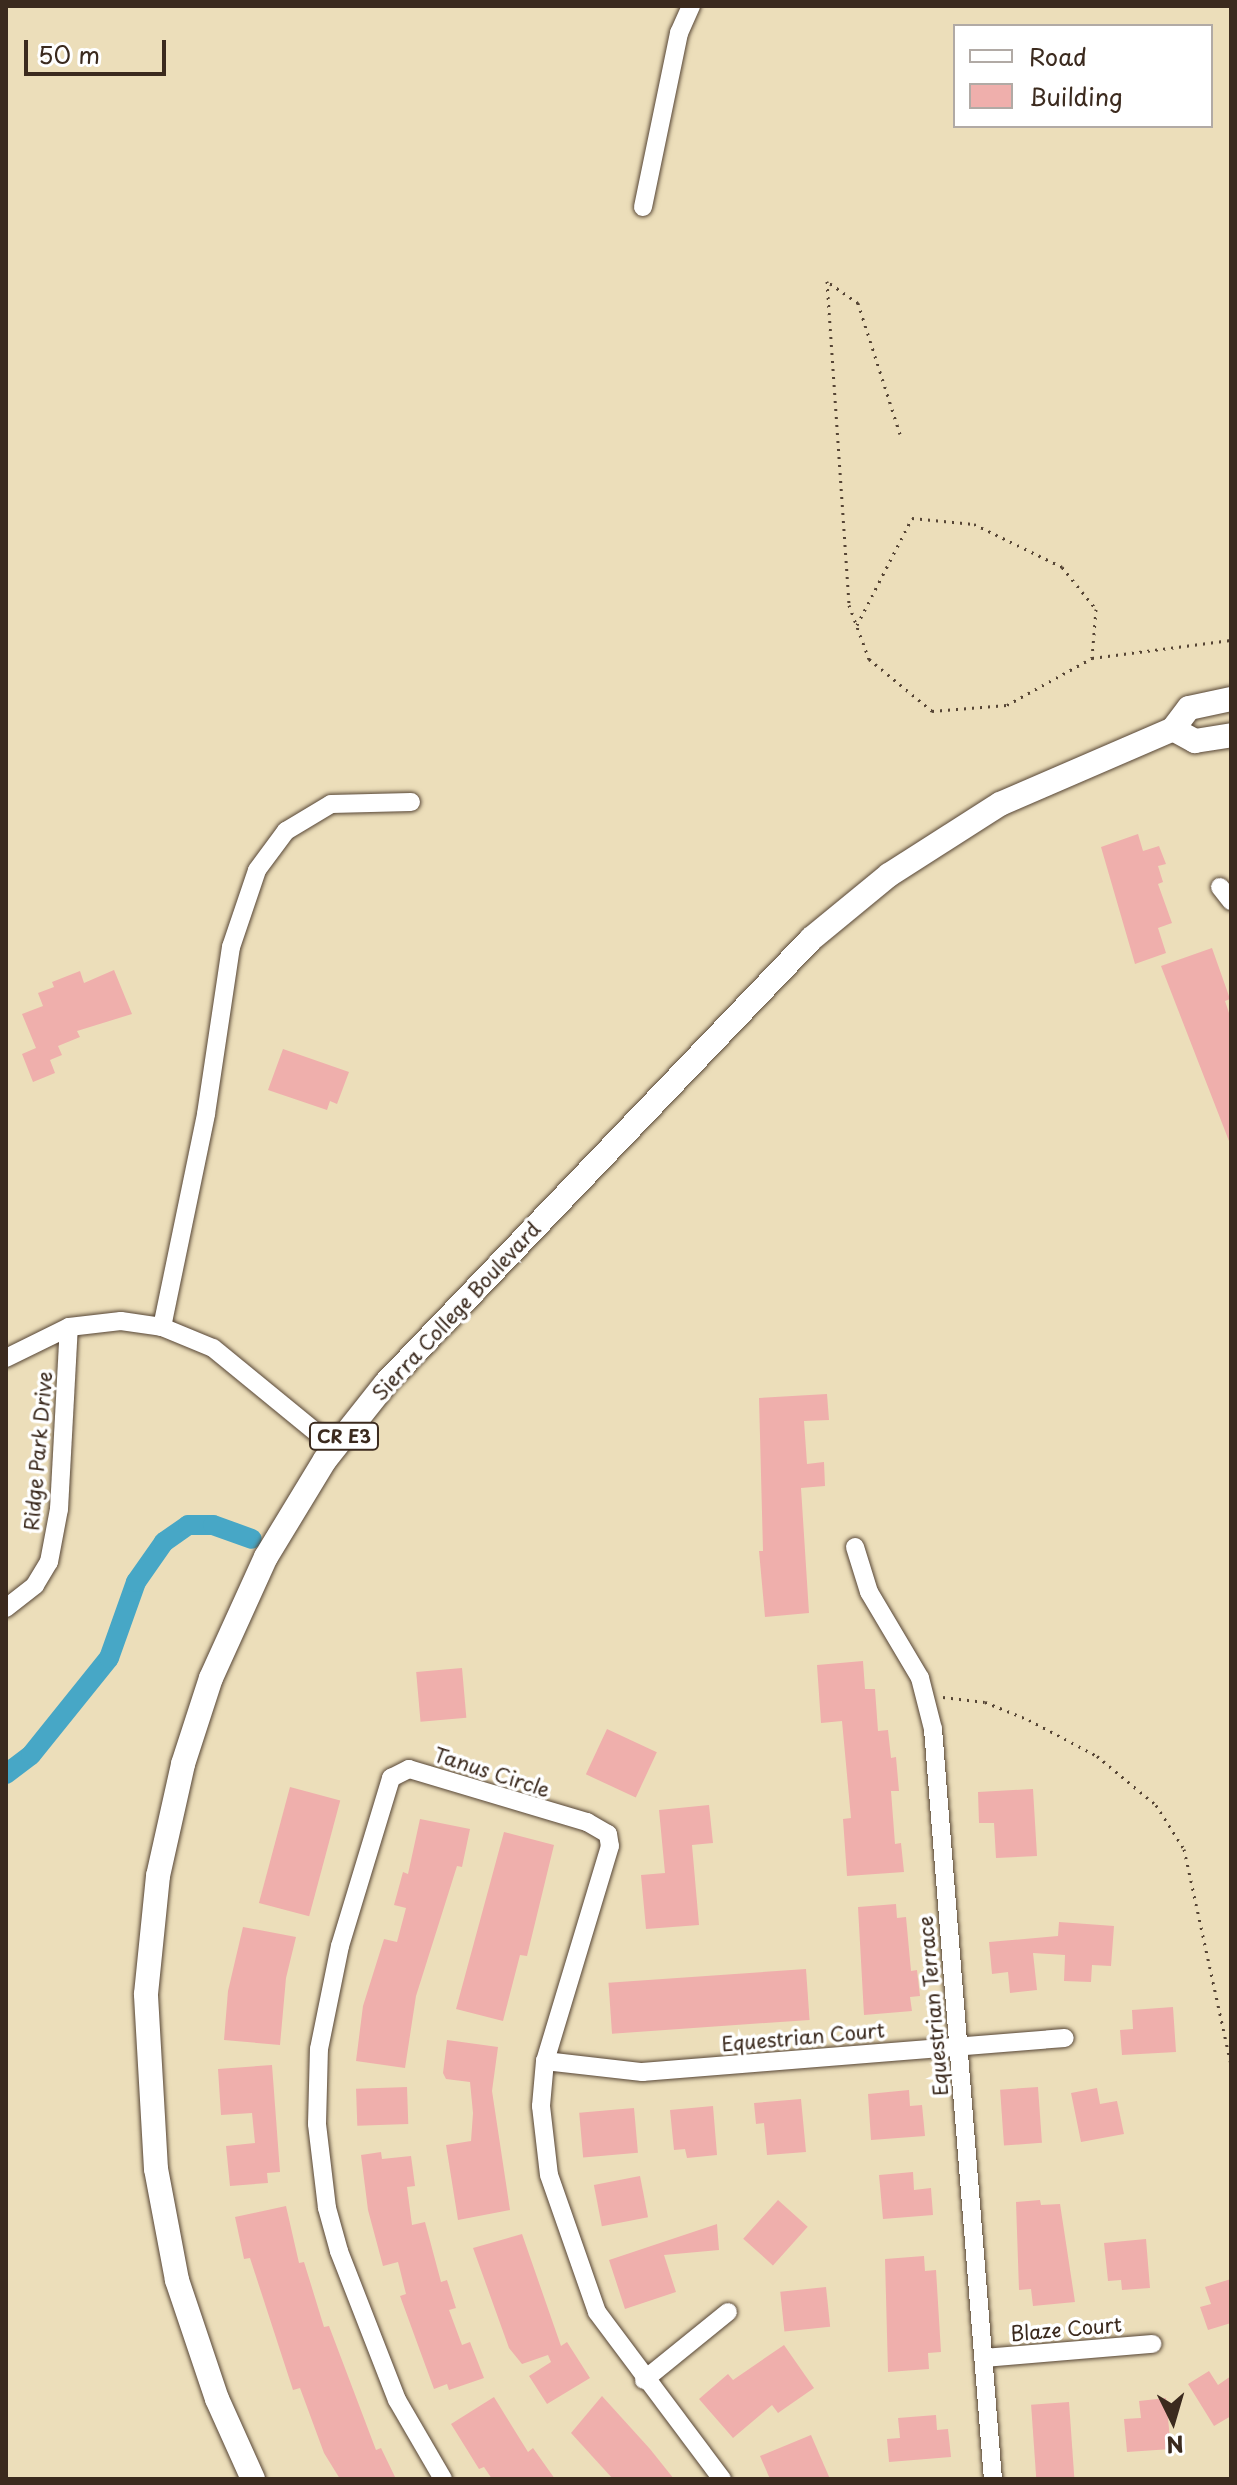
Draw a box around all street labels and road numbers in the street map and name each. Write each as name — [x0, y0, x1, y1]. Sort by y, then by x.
street label: Sierra College Boulevard — [366, 1216, 546, 1406]
street label: Ridge Park Drive — [19, 1369, 57, 1533]
road number: CR E3 — [308, 1422, 380, 1450]
street label: Tanus Circle — [431, 1742, 553, 1802]
street label: Equestrian Terrace — [913, 1915, 953, 2097]
street label: Equestrian Court — [721, 2018, 885, 2056]
street label: Blaze Court — [1009, 2312, 1123, 2346]

